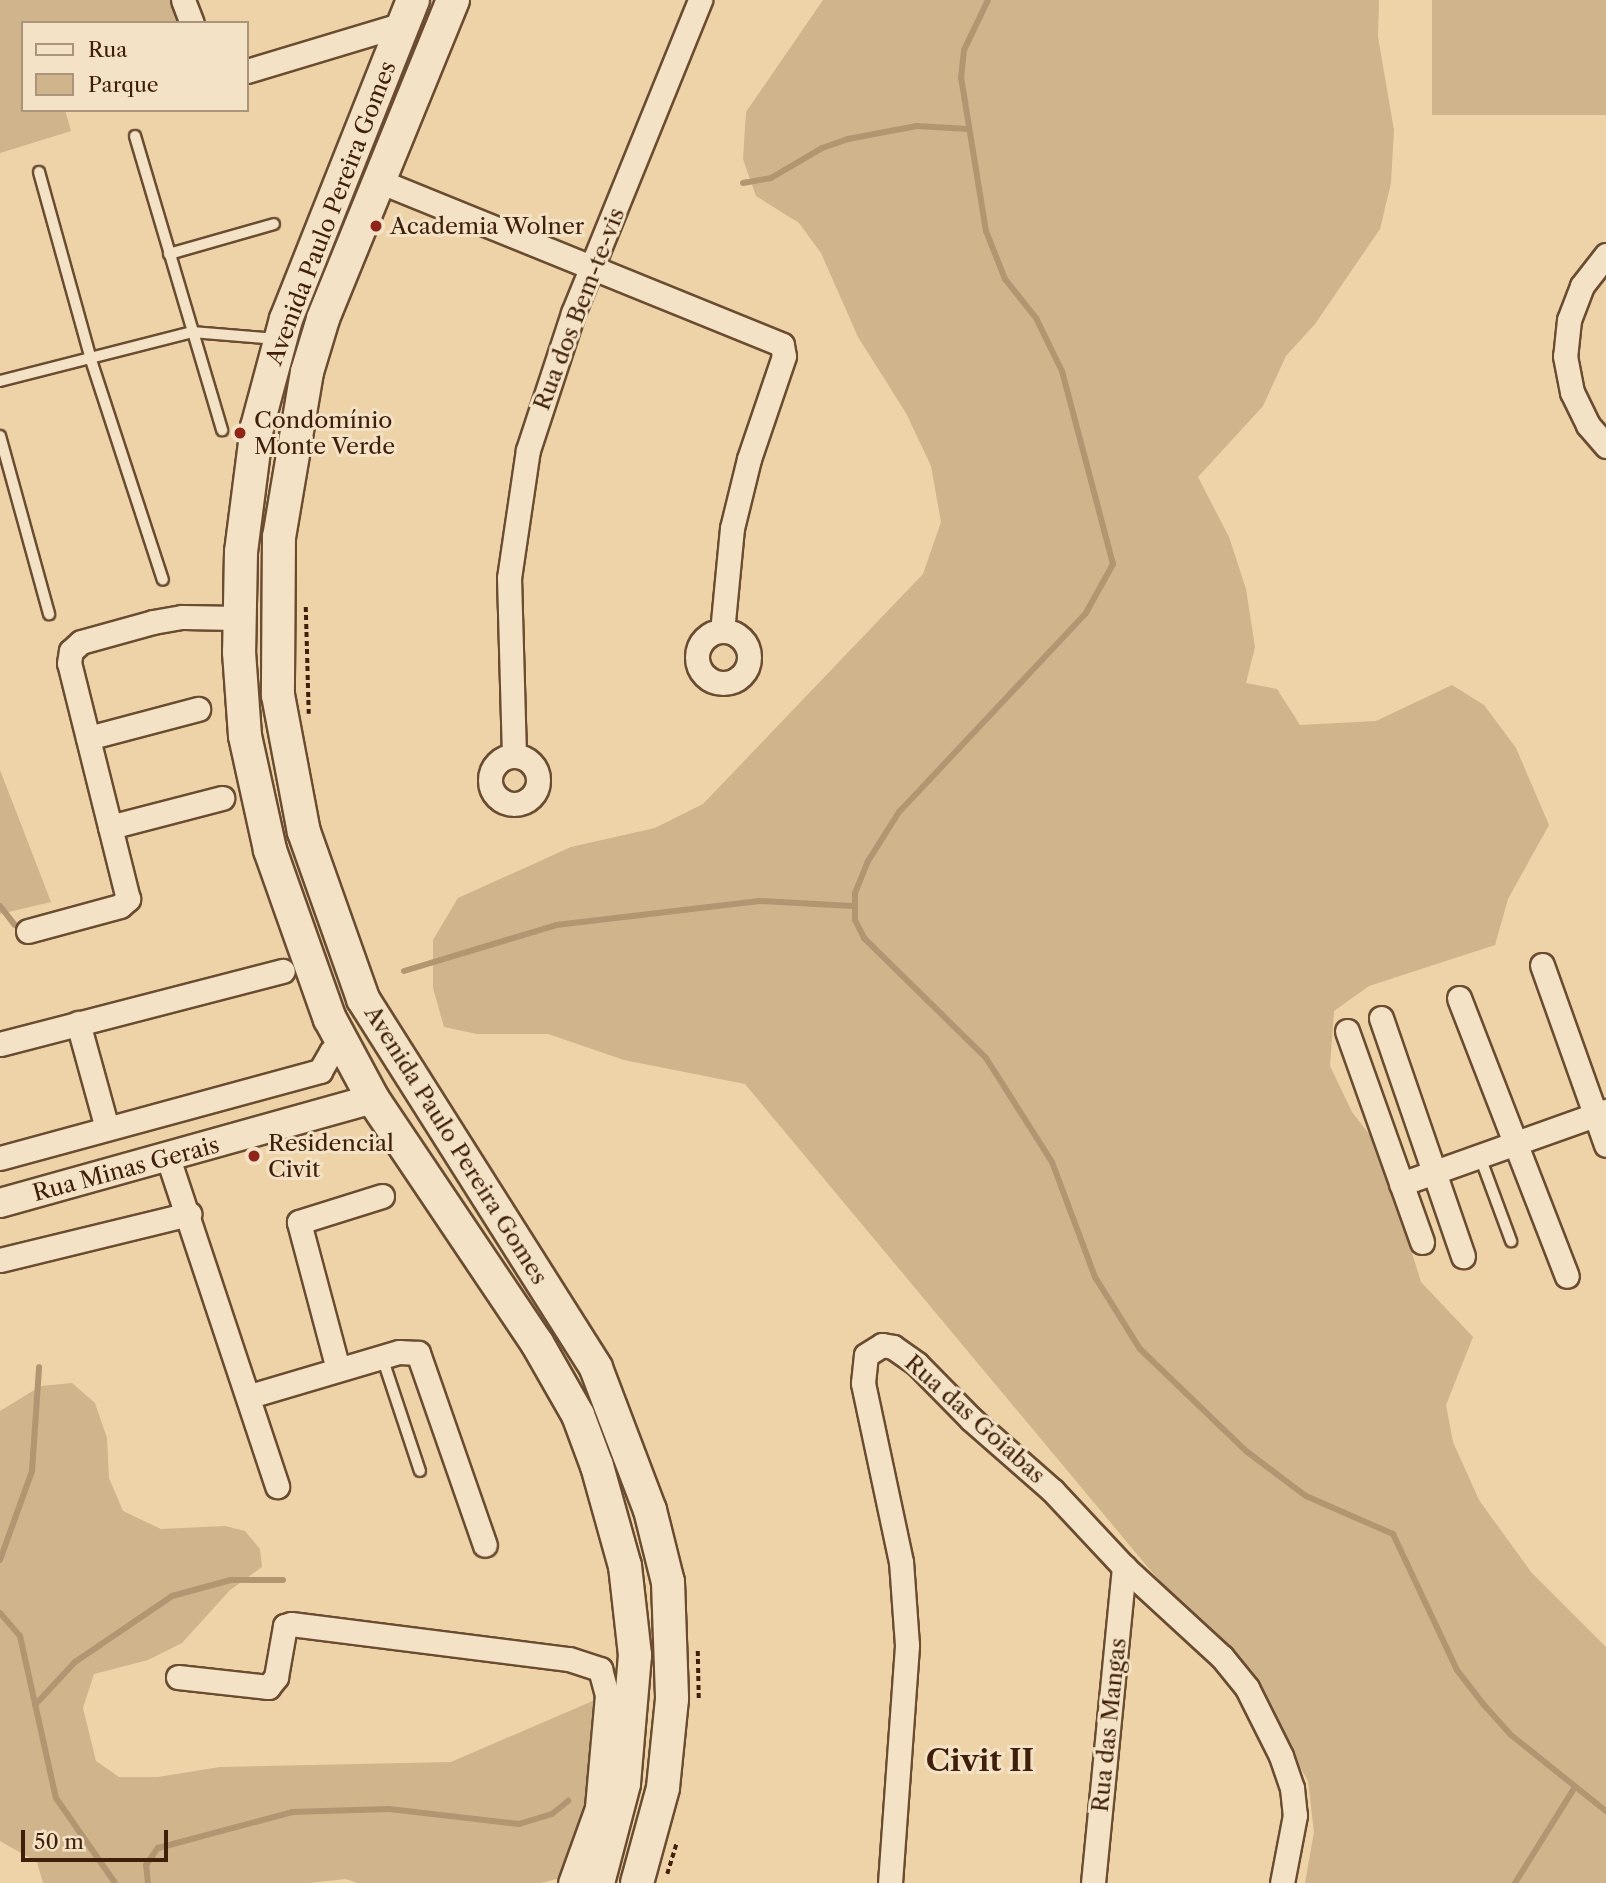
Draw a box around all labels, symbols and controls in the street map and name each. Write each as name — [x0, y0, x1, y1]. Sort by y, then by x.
legend — [21, 21, 248, 112]
text: Rua — [88, 37, 127, 62]
street label: Avenida Paulo Pereira Gomes — [260, 57, 402, 369]
text: Parque — [88, 72, 159, 97]
street label: Rua dos Bem-te-vis — [528, 204, 630, 414]
place label: Academia Wolner — [390, 212, 586, 240]
marker: Academia Wolner — [368, 218, 384, 234]
place label: Condomínio Monte Verde — [254, 406, 396, 460]
marker: Condomínio Monte Verde — [232, 425, 248, 441]
street label: Avenida Paulo Pereira Gomes — [359, 1000, 553, 1290]
place label: Residencial Civit — [268, 1129, 394, 1183]
street label: Rua Minas Gerais — [30, 1131, 222, 1207]
marker: Residencial Civit — [246, 1148, 262, 1164]
street label: Rua das Goiabas — [899, 1349, 1051, 1489]
street label: Rua das Mangas — [1086, 1636, 1132, 1814]
district label: Civit II — [926, 1743, 1034, 1779]
scale bar — [24, 1816, 172, 1860]
text: 50 m — [34, 1829, 84, 1854]

